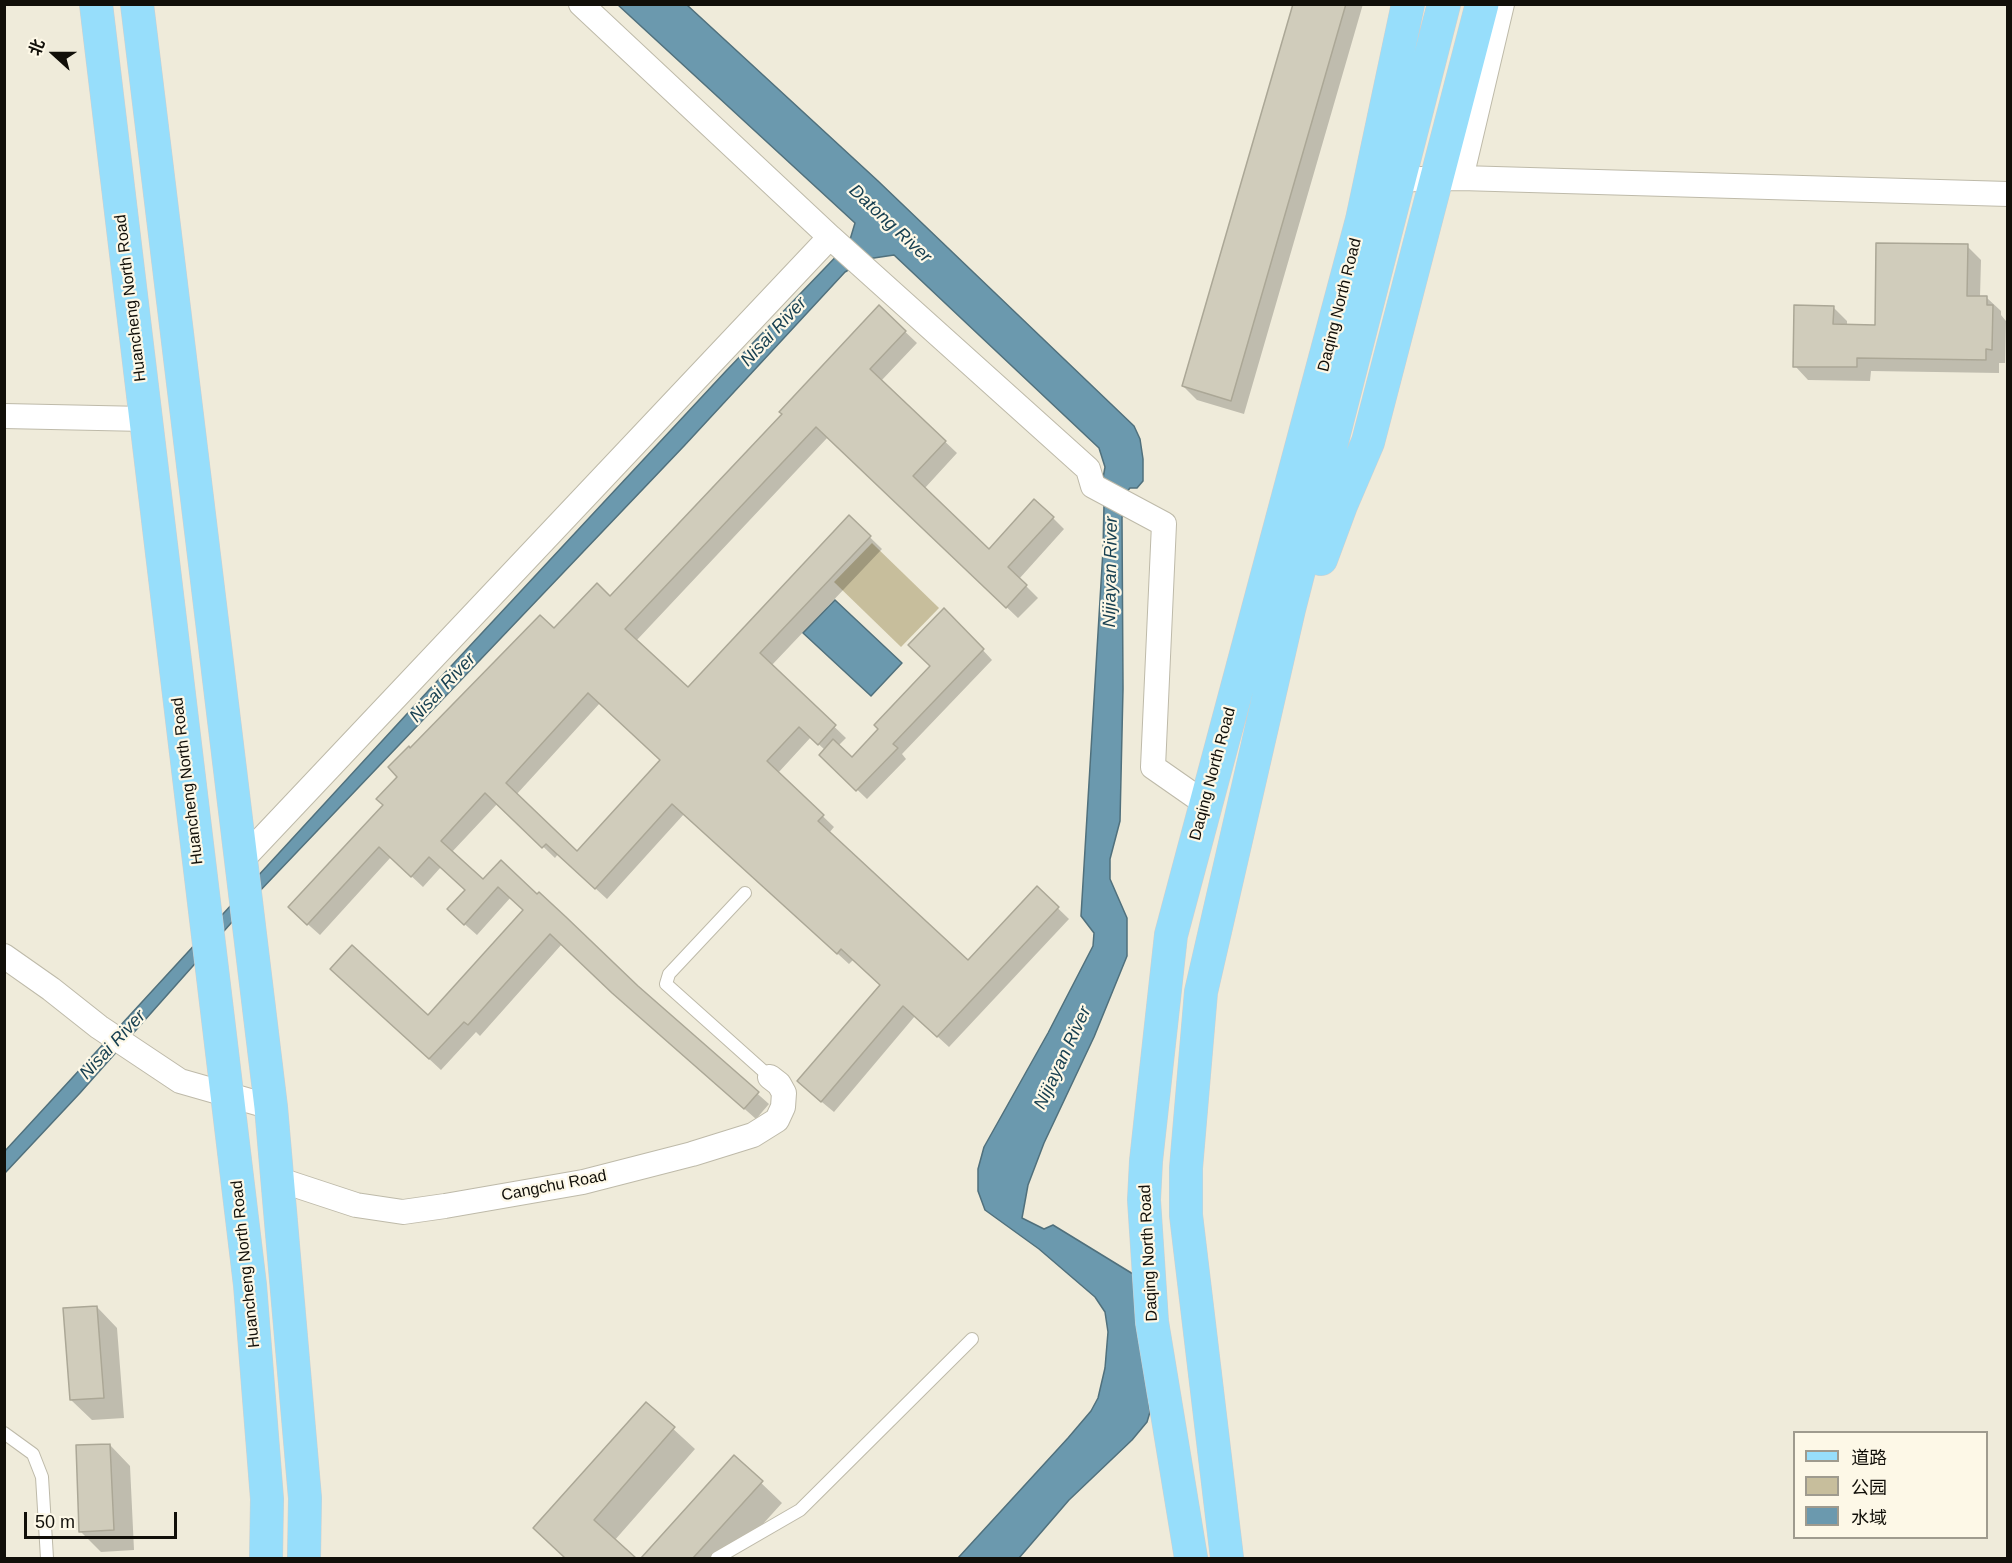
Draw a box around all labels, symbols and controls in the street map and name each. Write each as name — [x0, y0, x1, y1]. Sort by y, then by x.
north arrow — [24, 24, 84, 84]
text: 北 — [26, 37, 48, 58]
water label: Datong River — [844, 180, 936, 268]
street label: Huancheng North Road — [111, 213, 151, 383]
street label: Daqing North Road — [1314, 236, 1366, 374]
water label: Nisai River — [736, 293, 812, 371]
water label: Nijiayan River — [1099, 516, 1123, 628]
water label: Nisai River — [405, 649, 481, 727]
street label: Huancheng North Road — [168, 696, 208, 866]
street label: Daqing North Road — [1186, 705, 1240, 843]
water label: Nijiayan River — [1030, 1003, 1096, 1113]
water label: Nisai River — [75, 1006, 151, 1084]
street label: Cangchu Road — [500, 1166, 608, 1206]
street label: Huancheng North Road — [228, 1179, 264, 1349]
street label: Daqing North Road — [1136, 1184, 1162, 1322]
legend — [1793, 1431, 1988, 1539]
text: 道路 — [1851, 1448, 1887, 1468]
text: 公园 — [1851, 1478, 1887, 1498]
scale bar — [27, 1500, 180, 1538]
text: 水域 — [1851, 1508, 1887, 1528]
text: 50 m — [35, 1512, 75, 1532]

